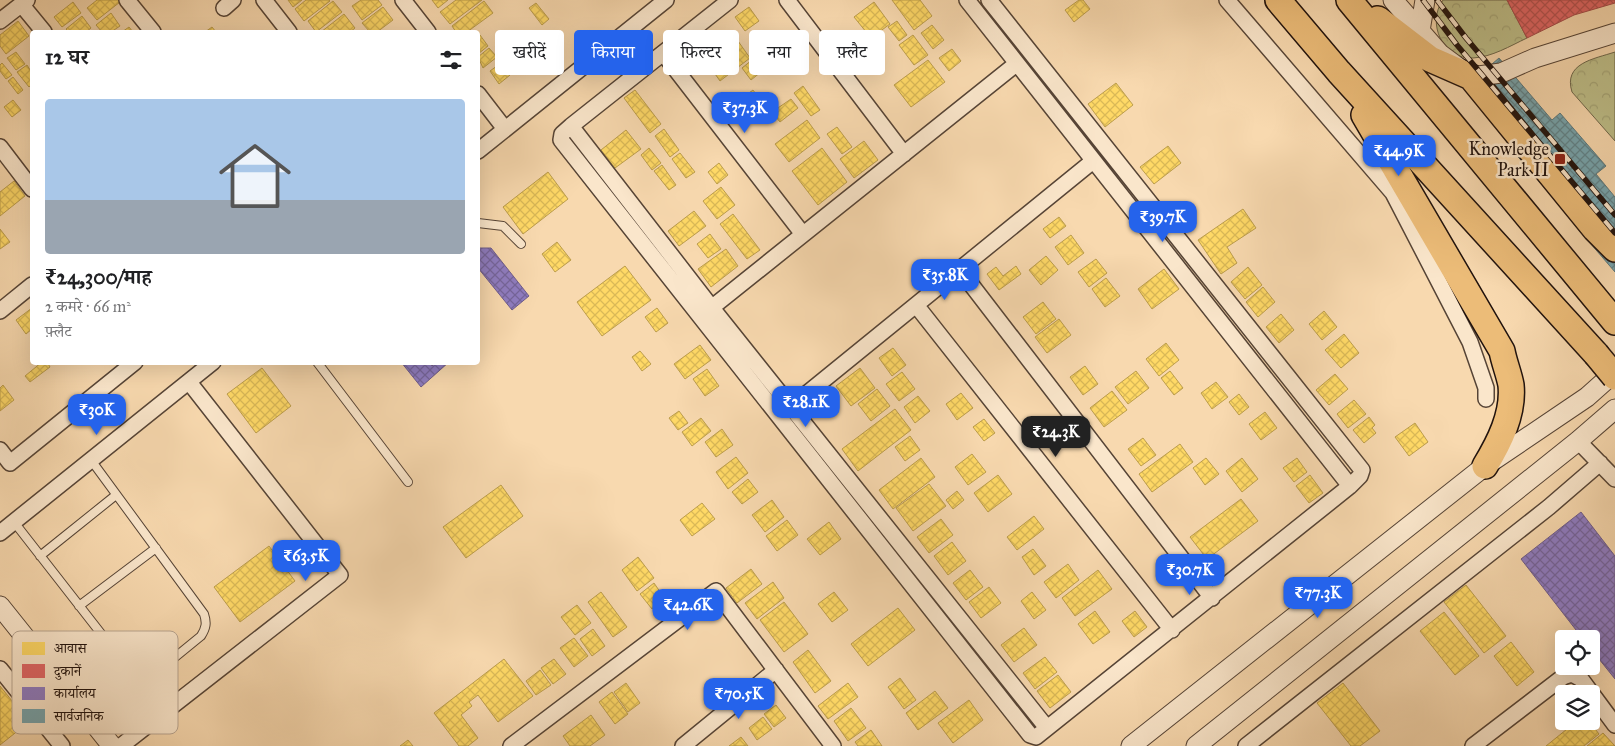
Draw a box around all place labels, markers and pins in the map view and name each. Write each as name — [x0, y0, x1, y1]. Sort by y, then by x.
pin: ₹37.3K — [704, 92, 786, 134]
pin: ₹44.9K — [1358, 134, 1440, 177]
place label: Knowledge Park II — [1468, 138, 1549, 181]
marker: Knowledge Park II — [1553, 152, 1567, 166]
pin: ₹39.7K — [1122, 200, 1204, 243]
pin: ₹35.8K — [904, 258, 986, 301]
pin: ₹28.1K — [765, 386, 847, 428]
pin: ₹30K — [67, 394, 127, 436]
pin: ₹24.3K — [1015, 416, 1097, 458]
pin: ₹63.5K — [265, 540, 347, 582]
pin: ₹30.7K — [1149, 554, 1231, 596]
pin: ₹77.3K — [1277, 576, 1359, 619]
pin: ₹42.6K — [647, 588, 729, 631]
pin: ₹70.5K — [698, 678, 780, 720]

